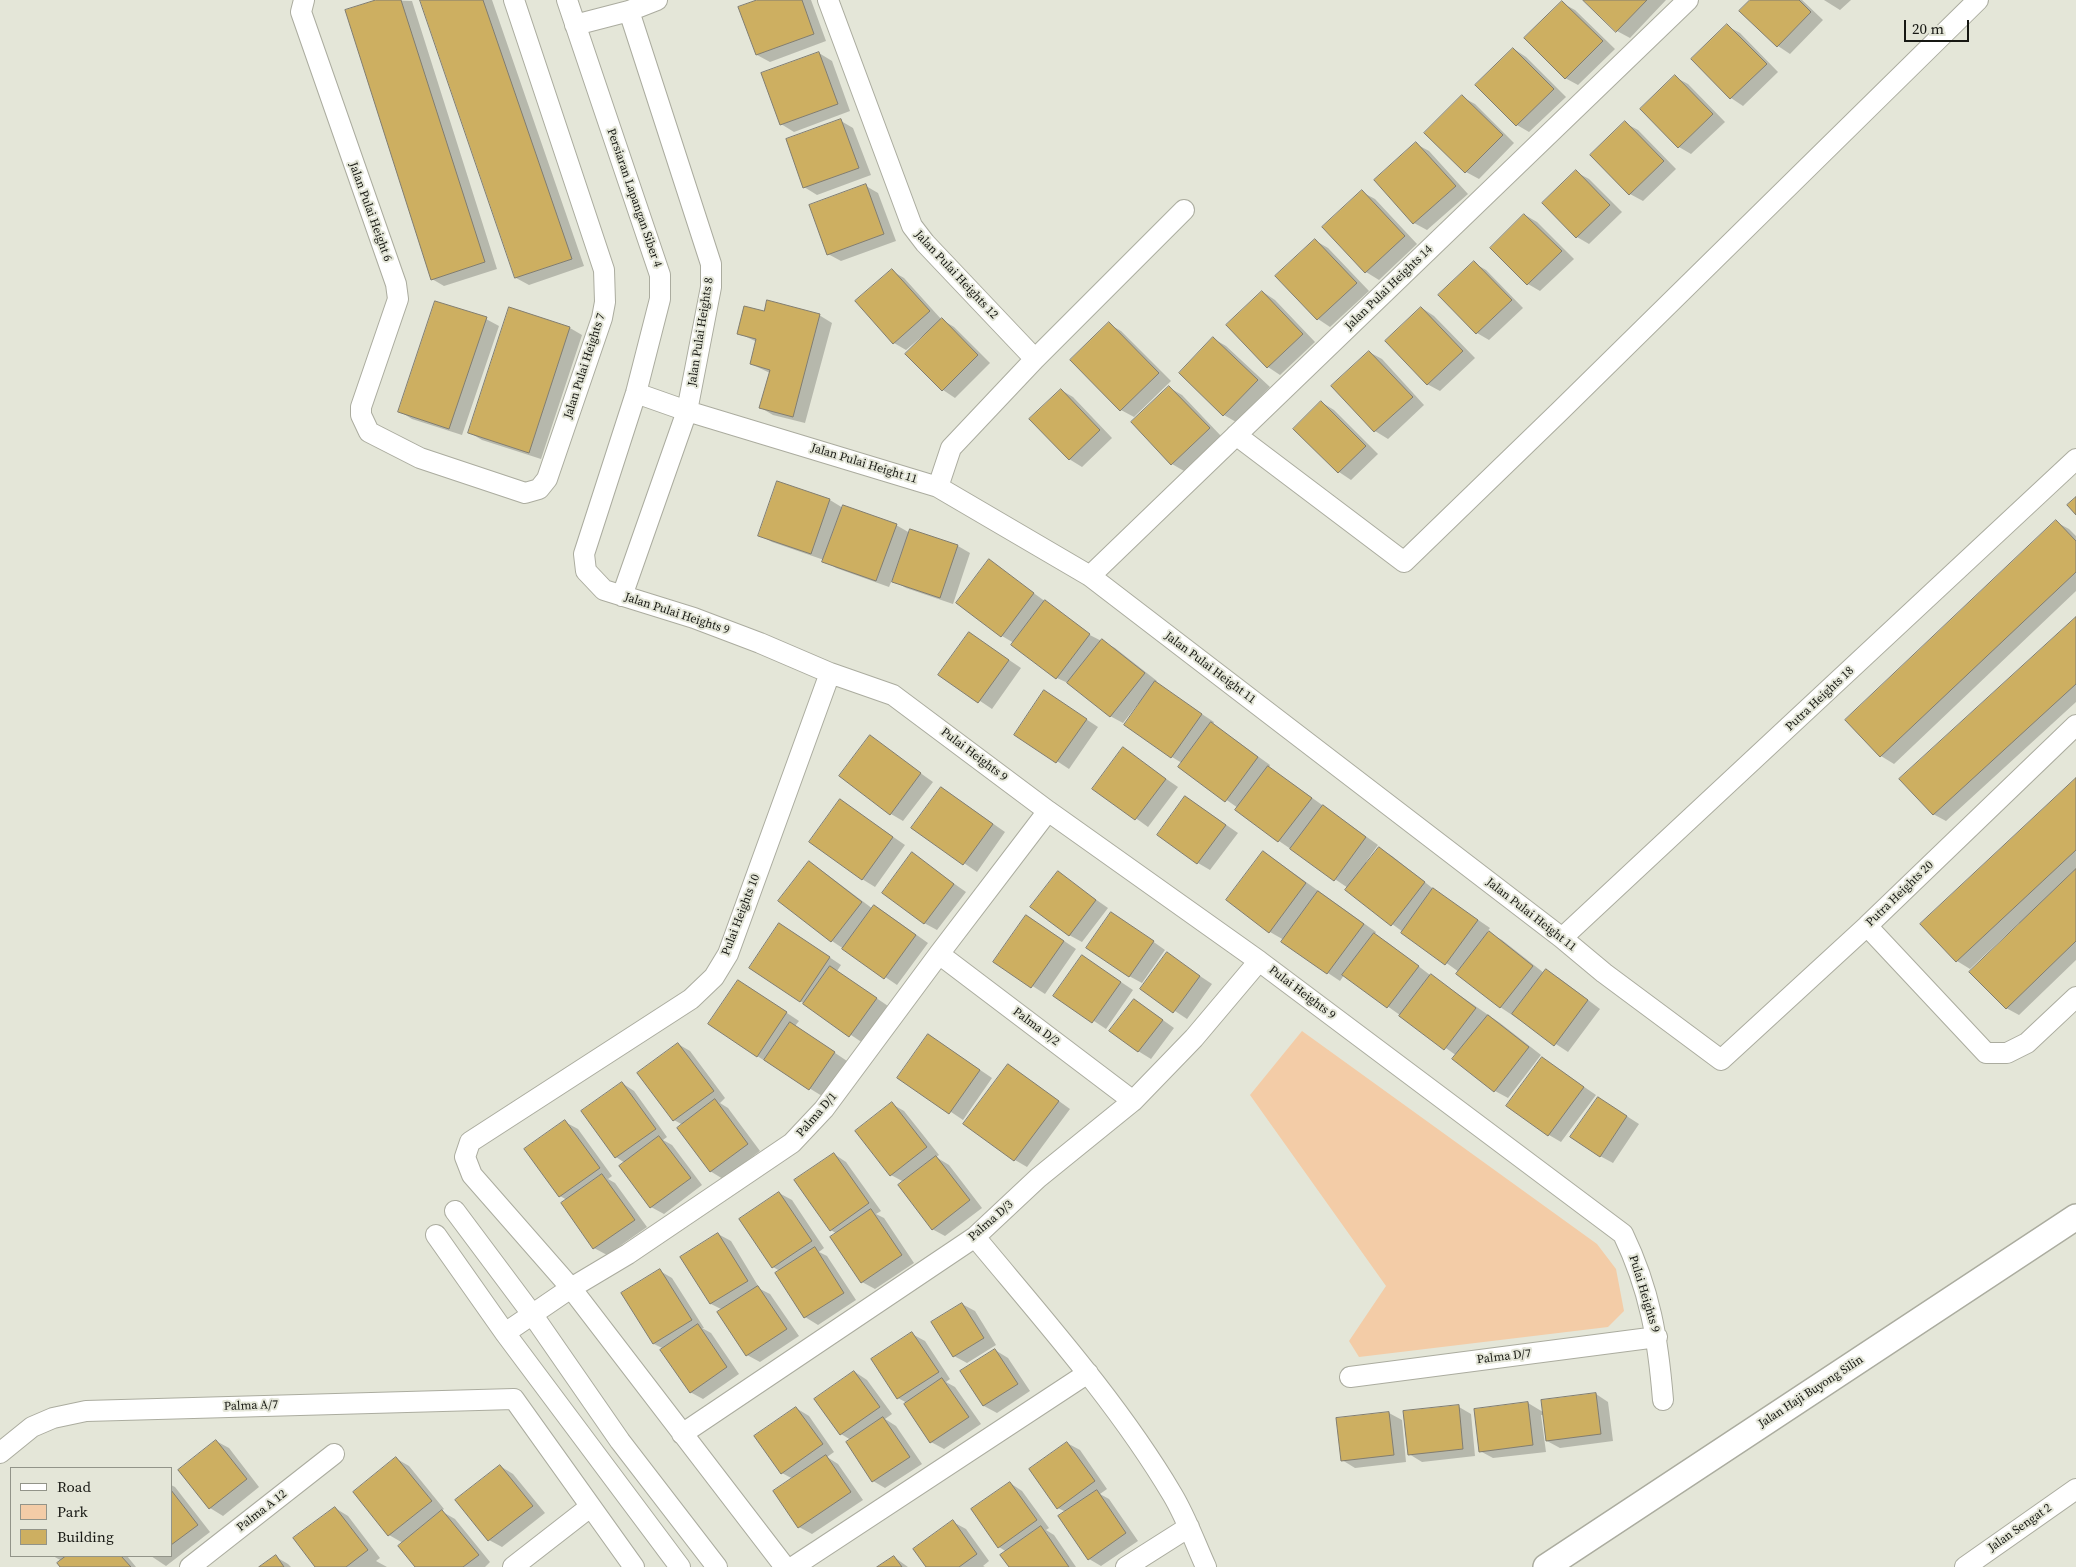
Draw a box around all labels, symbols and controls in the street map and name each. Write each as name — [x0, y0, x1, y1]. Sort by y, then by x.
scale bar — [1906, 10, 1971, 42]
text: 20 m — [1912, 18, 1944, 39]
street label: Persiaran Lapangan Siber 4 — [603, 127, 665, 269]
street label: Jalan Pulai Height 6 — [345, 160, 395, 264]
street label: Jalan Pulai Heights 12 — [911, 228, 1001, 322]
street label: Jalan Pulai Heights 14 — [1342, 243, 1436, 333]
street label: Jalan Pulai Heights 8 — [685, 277, 717, 387]
street label: Jalan Pulai Heights 7 — [561, 312, 609, 420]
street label: Jalan Pulai Height 11 — [809, 441, 919, 487]
street label: Jalan Pulai Heights 9 — [623, 590, 731, 638]
street label: Jalan Pulai Height 11 — [1161, 629, 1259, 707]
street label: Putra Heights 18 — [1783, 664, 1857, 734]
street label: Pulai Heights 9 — [938, 725, 1010, 785]
street label: Putra Heights 20 — [1863, 858, 1937, 930]
street label: Pulai Heights 10 — [719, 872, 763, 958]
street label: Jalan Pulai Height 11 — [1483, 875, 1579, 955]
street label: Pulai Heights 9 — [1266, 963, 1338, 1023]
street label: Palma D/2 — [1010, 1005, 1062, 1049]
street label: Palma D/1 — [794, 1090, 840, 1140]
street label: Palma D/3 — [966, 1198, 1016, 1244]
street label: Pulai Heights 9 — [1625, 1254, 1663, 1334]
street label: Palma D/7 — [1476, 1347, 1532, 1367]
street label: Jalan Haji Buyong Silin — [1756, 1353, 1866, 1431]
street label: Palma A/7 — [224, 1398, 278, 1414]
legend — [10, 1467, 172, 1557]
text: Road — [57, 1476, 91, 1497]
street label: Palma A 12 — [234, 1487, 290, 1535]
text: Park — [57, 1501, 88, 1522]
street label: Jalan Sengat 2 — [1985, 1501, 2055, 1555]
text: Building — [57, 1526, 114, 1547]

